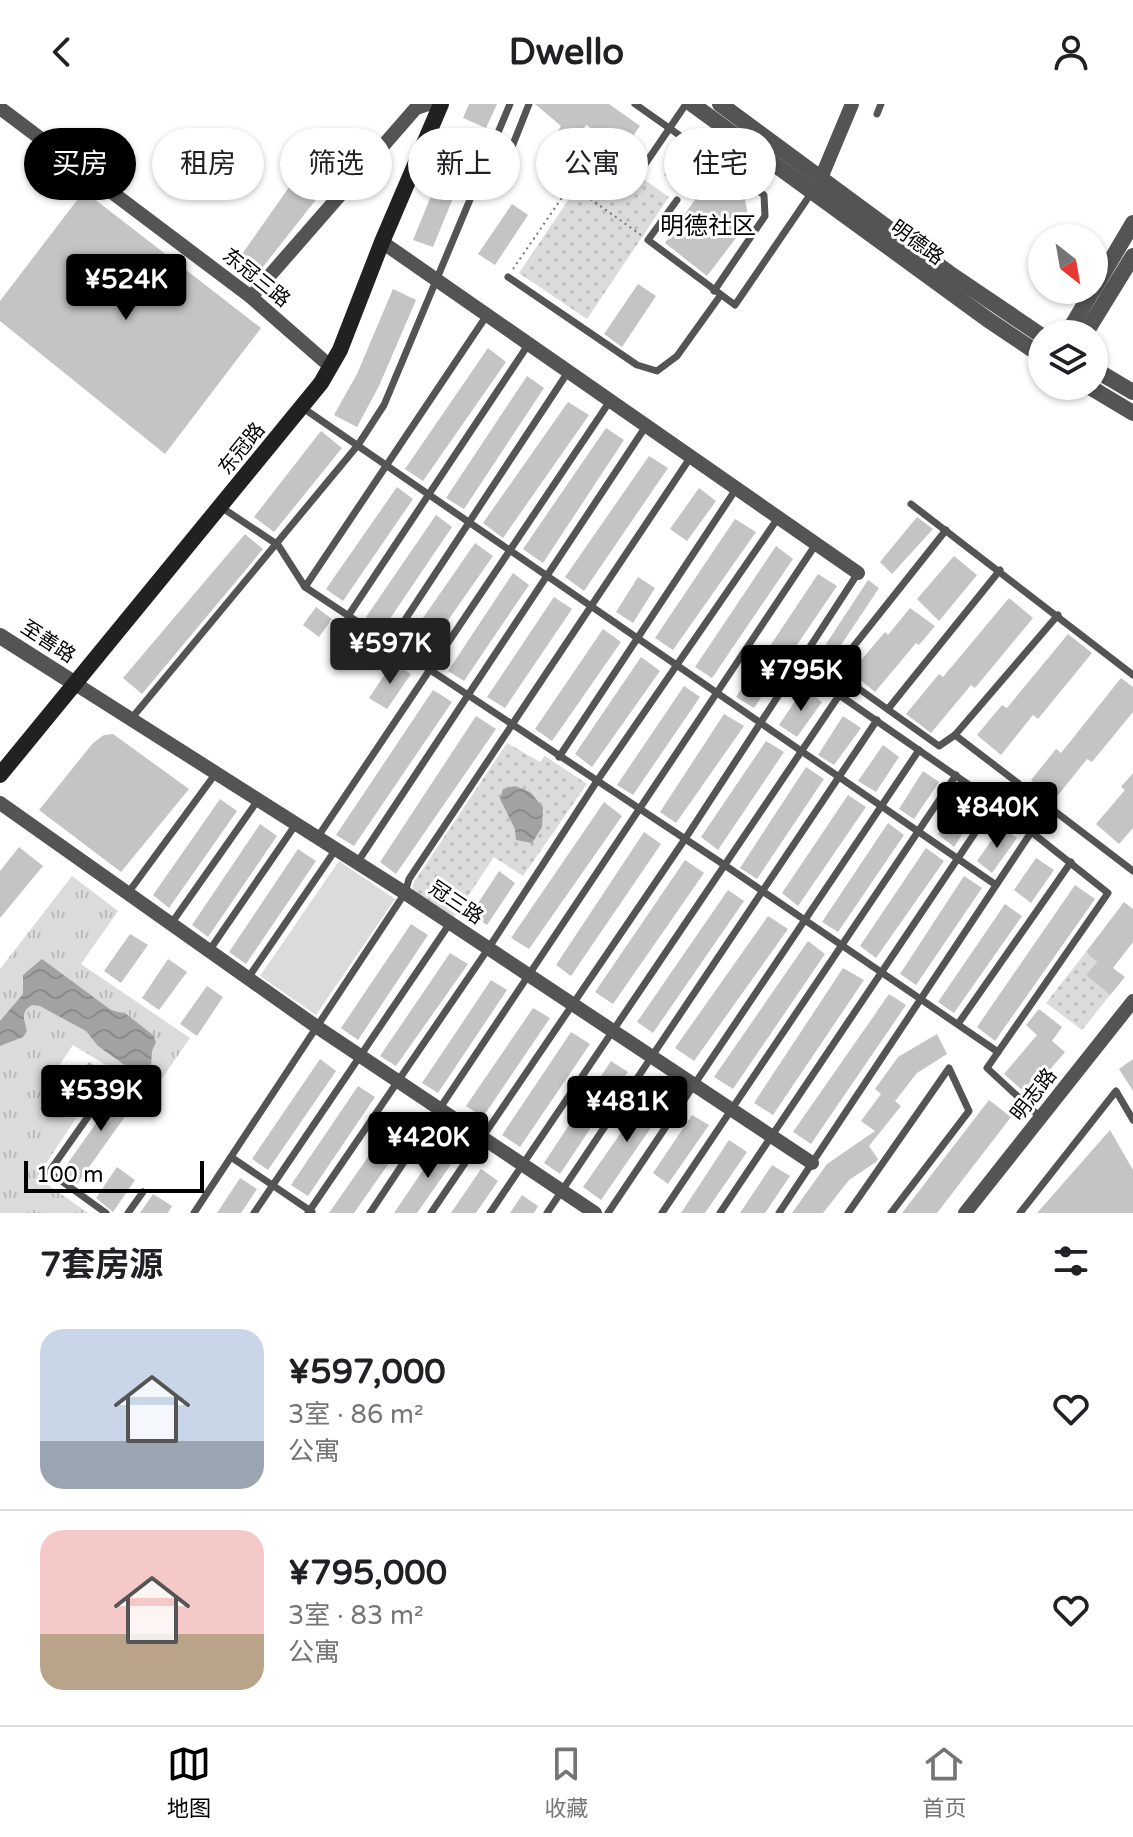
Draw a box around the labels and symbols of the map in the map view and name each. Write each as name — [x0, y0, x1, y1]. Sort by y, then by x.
district label: 明德社区 — [660, 212, 756, 241]
street label: 明德路 — [886, 216, 948, 270]
north arrow — [1028, 224, 1108, 304]
street label: 东冠三路 — [217, 244, 295, 312]
pin: ¥524K — [70, 254, 182, 322]
street label: 东冠路 — [214, 418, 270, 480]
street label: 至善路 — [16, 616, 80, 668]
pin: ¥597K — [334, 618, 446, 686]
pin: ¥795K — [745, 645, 857, 713]
pin: ¥840K — [941, 782, 1053, 850]
street label: 冠三路 — [424, 876, 488, 930]
street label: 明志路 — [1006, 1064, 1062, 1126]
pin: ¥539K — [45, 1065, 157, 1133]
pin: ¥481K — [571, 1076, 683, 1144]
pin: ¥420K — [372, 1112, 484, 1180]
scale bar — [24, 1157, 204, 1193]

